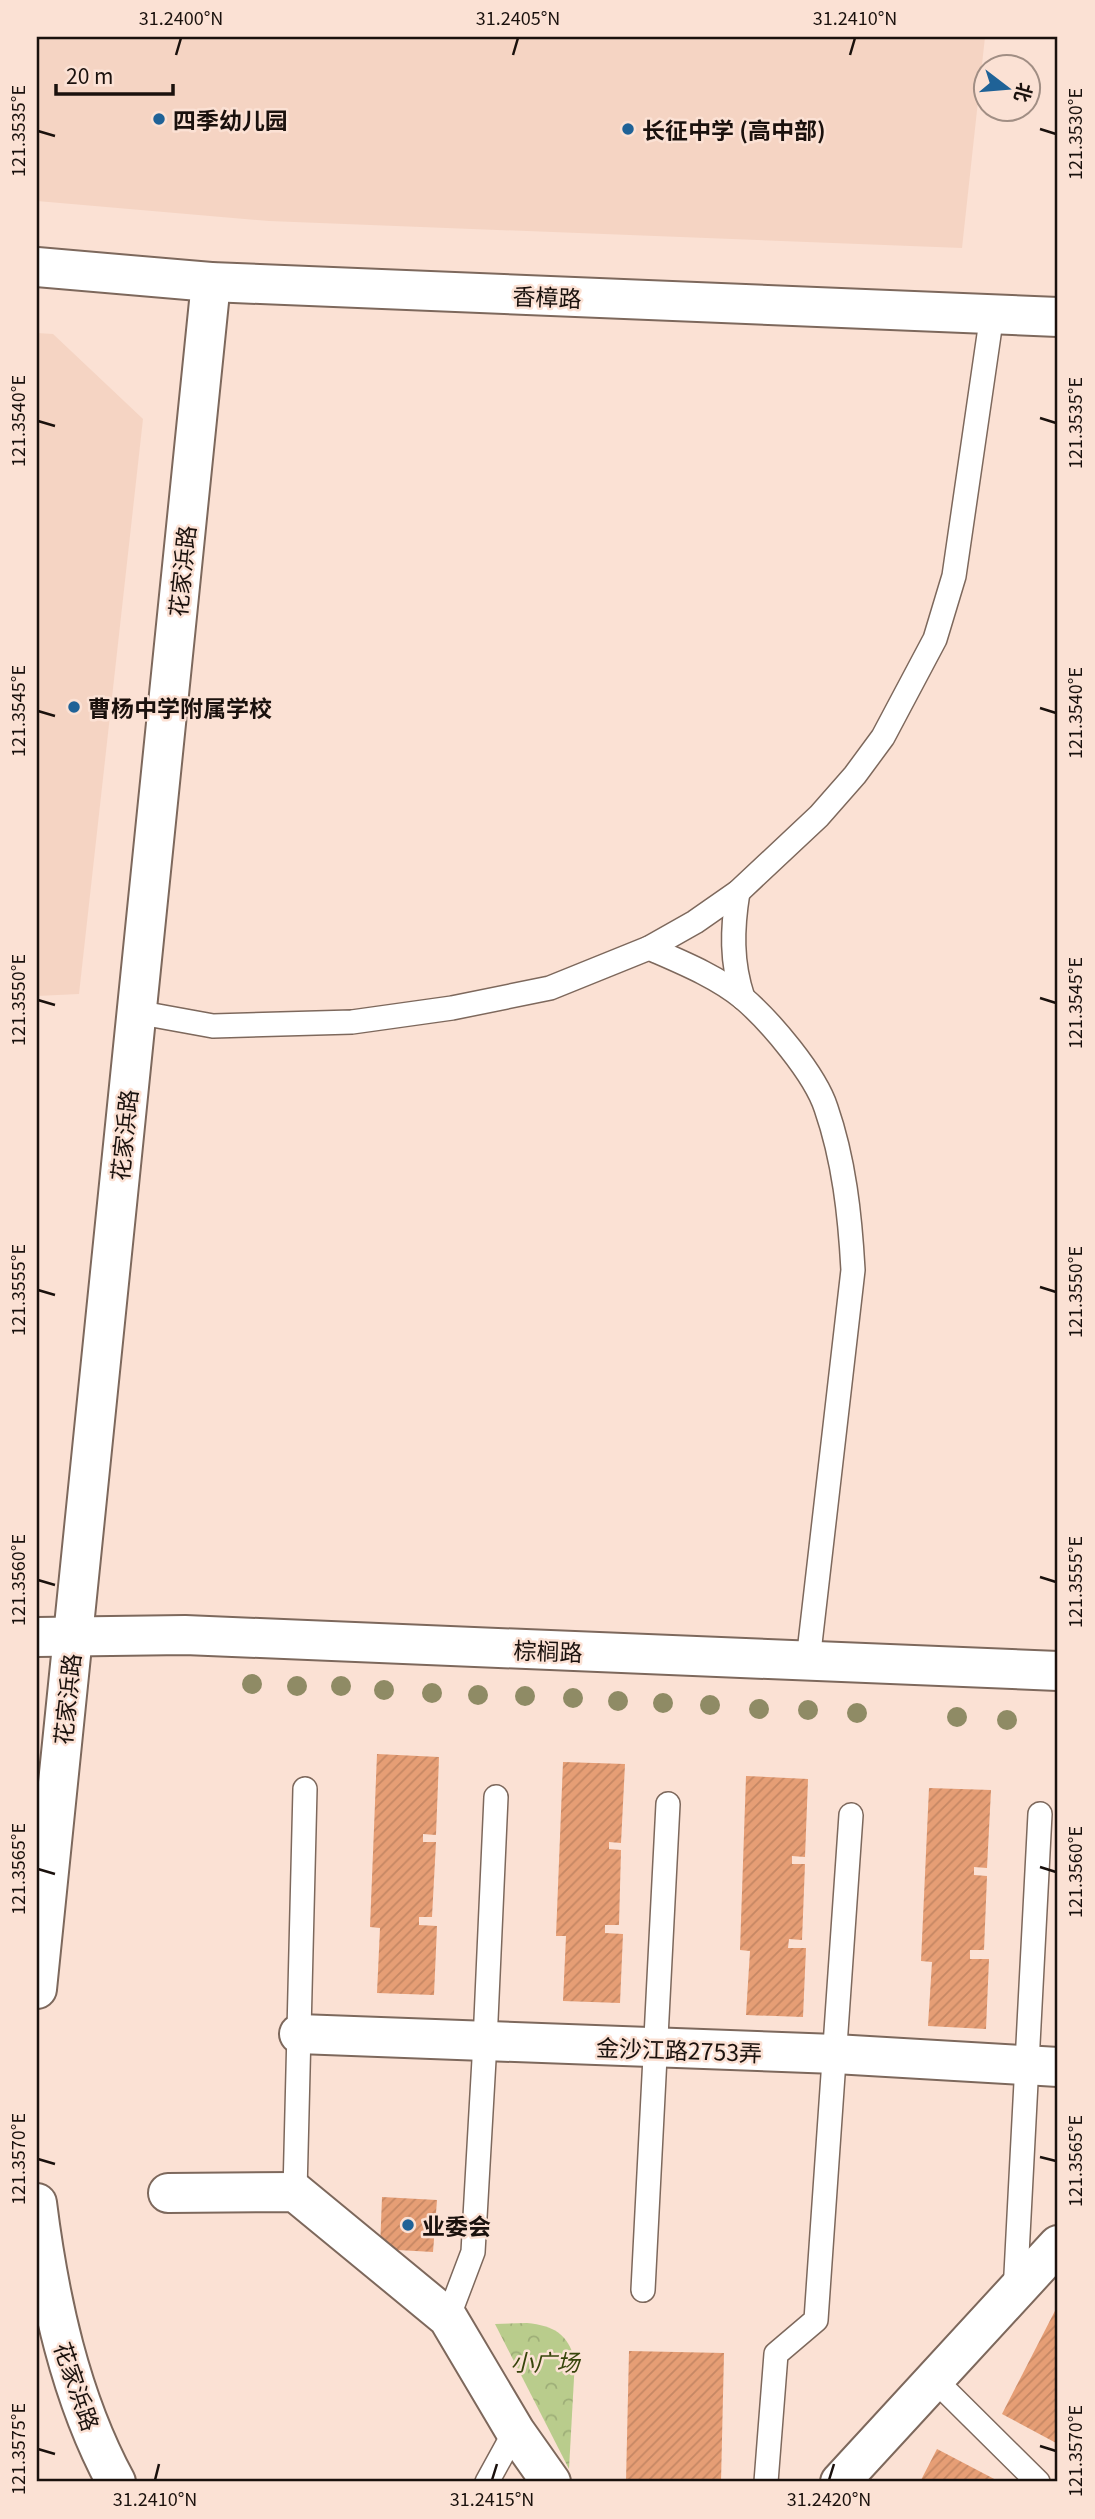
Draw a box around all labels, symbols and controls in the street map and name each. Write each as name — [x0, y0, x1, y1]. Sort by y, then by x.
text: 31.2400°N — [139, 4, 223, 30]
text: 31.2405°N — [476, 4, 560, 30]
text: 31.2410°N — [813, 4, 897, 30]
scale bar — [56, 52, 173, 96]
north arrow — [972, 52, 1042, 122]
text: 20 m — [66, 60, 113, 90]
text: 北 — [1009, 80, 1040, 106]
text: 121.3535°E — [4, 85, 30, 177]
text: 121.3530°E — [1061, 88, 1087, 180]
place label: 四季幼儿园 — [173, 102, 288, 136]
marker: 四季幼儿园 — [151, 111, 167, 127]
place label: 长征中学 (高中部) — [642, 112, 826, 146]
marker: 长征中学 (高中部) — [620, 121, 636, 137]
street label: 香樟路 — [512, 278, 582, 314]
text: 121.3540°E — [4, 375, 30, 467]
text: 121.3535°E — [1061, 377, 1087, 469]
street label: 花家浜路 — [159, 523, 203, 619]
text: 121.3545°E — [4, 665, 30, 757]
text: 121.3540°E — [1061, 667, 1087, 759]
place label: 曹杨中学附属学校 — [88, 690, 272, 724]
marker: 曹杨中学附属学校 — [66, 699, 82, 715]
text: 121.3550°E — [4, 954, 30, 1046]
text: 121.3545°E — [1061, 957, 1087, 1049]
street label: 花家浜路 — [101, 1087, 145, 1183]
text: 121.3555°E — [4, 1244, 30, 1336]
text: 121.3550°E — [1061, 1246, 1087, 1338]
text: 121.3560°E — [4, 1534, 30, 1626]
text: 121.3555°E — [1061, 1536, 1087, 1628]
street label: 棕榈路 — [513, 1632, 583, 1668]
street label: 花家浜路 — [44, 1651, 88, 1747]
text: 121.3565°E — [4, 1823, 30, 1915]
text: 121.3560°E — [1061, 1826, 1087, 1918]
street label: 金沙江路2753弄 — [595, 2029, 763, 2069]
text: 121.3570°E — [4, 2113, 30, 2205]
text: 121.3565°E — [1061, 2115, 1087, 2207]
place label: 业委会 — [422, 2208, 491, 2242]
marker: 业委会 — [400, 2217, 416, 2233]
street label: 花家浜路 — [47, 2337, 109, 2435]
park label: 小广场 — [511, 2344, 582, 2378]
text: 121.3575°E — [4, 2403, 30, 2495]
text: 121.3570°E — [1061, 2405, 1087, 2497]
text: 31.2410°N — [113, 2485, 197, 2511]
text: 31.2415°N — [450, 2485, 534, 2511]
text: 31.2420°N — [787, 2485, 871, 2511]

